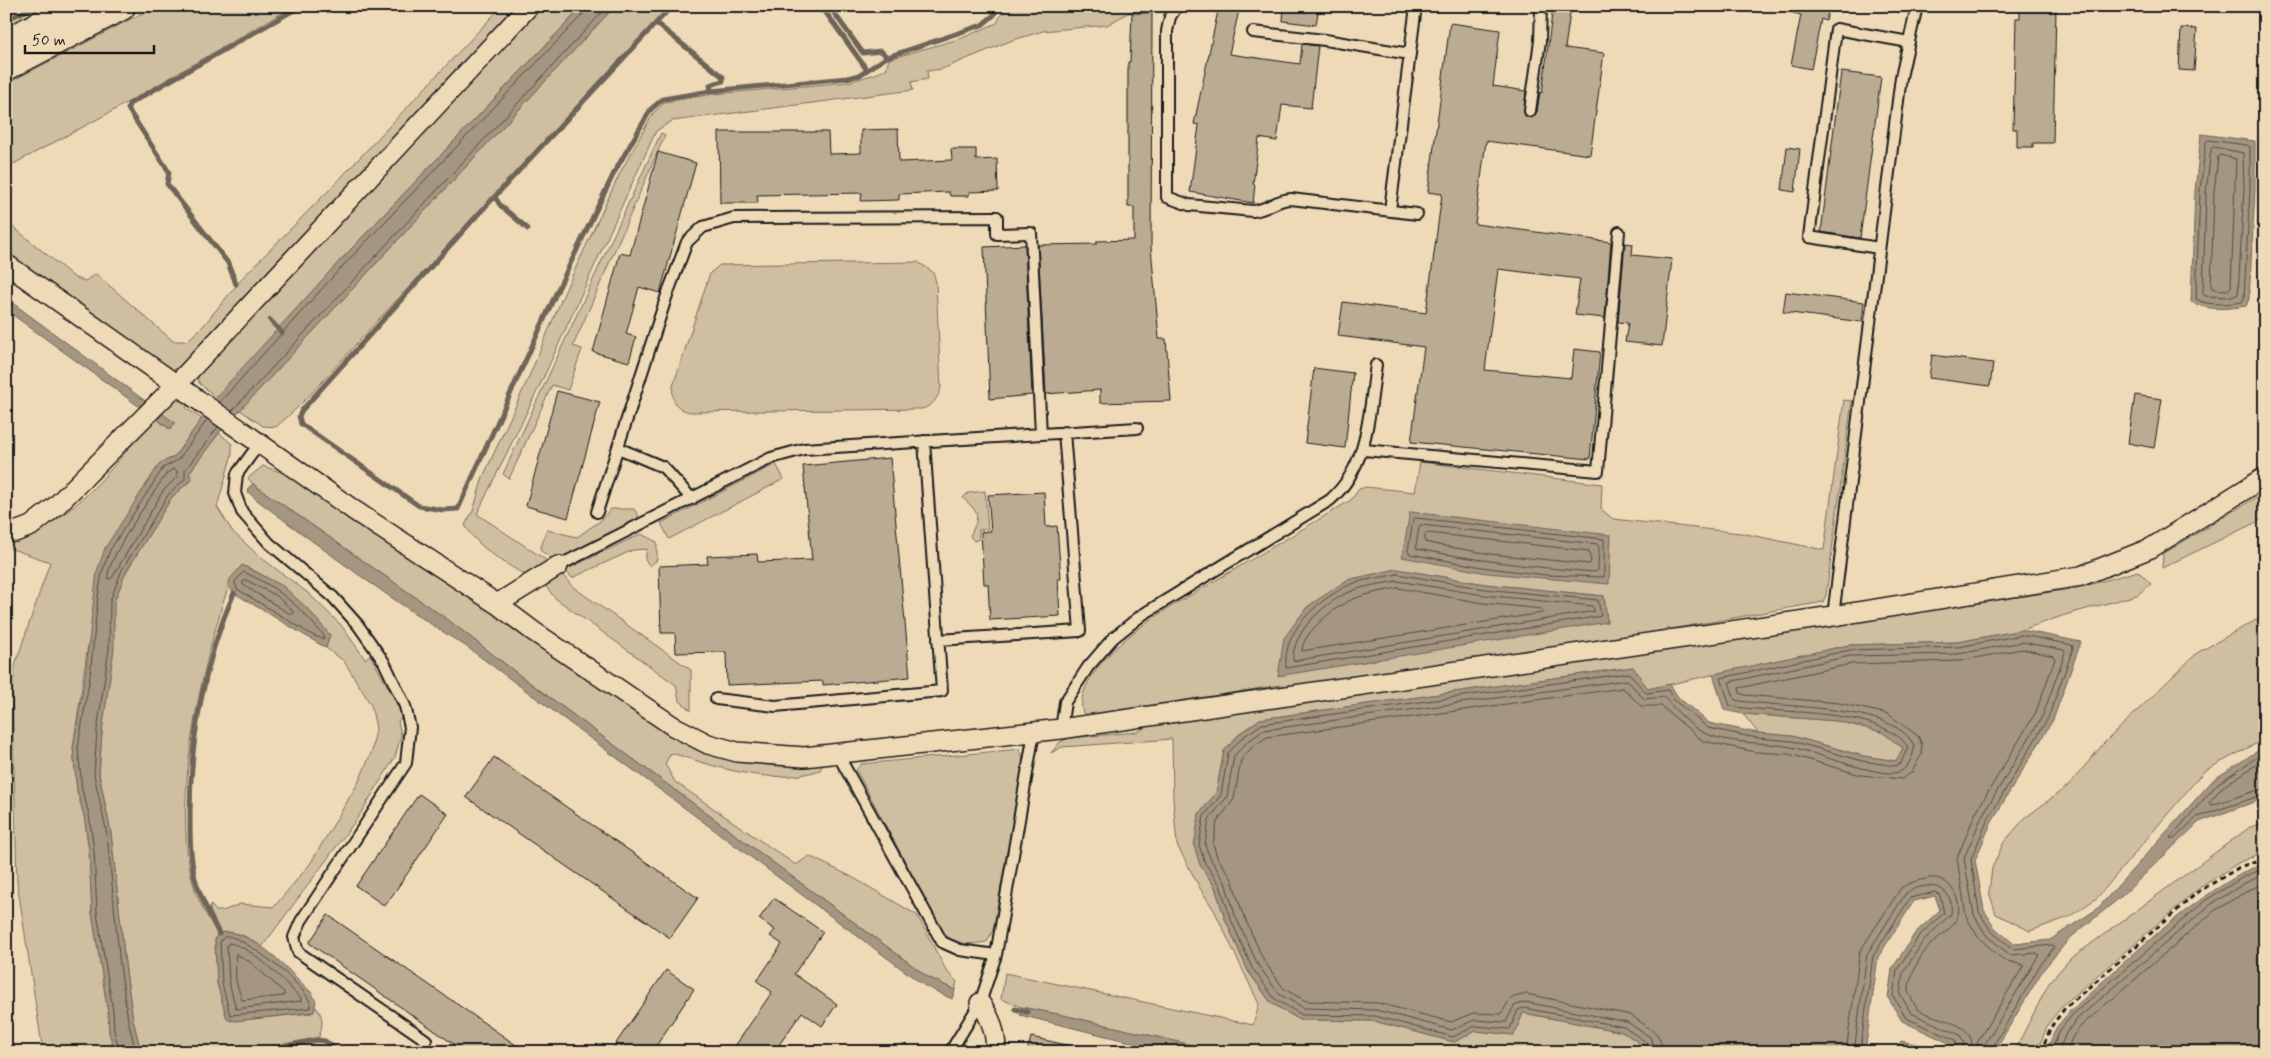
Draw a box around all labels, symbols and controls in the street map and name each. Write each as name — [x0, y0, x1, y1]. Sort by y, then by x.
scale bar — [25, 22, 154, 54]
text: 50 m — [32, 31, 66, 51]

